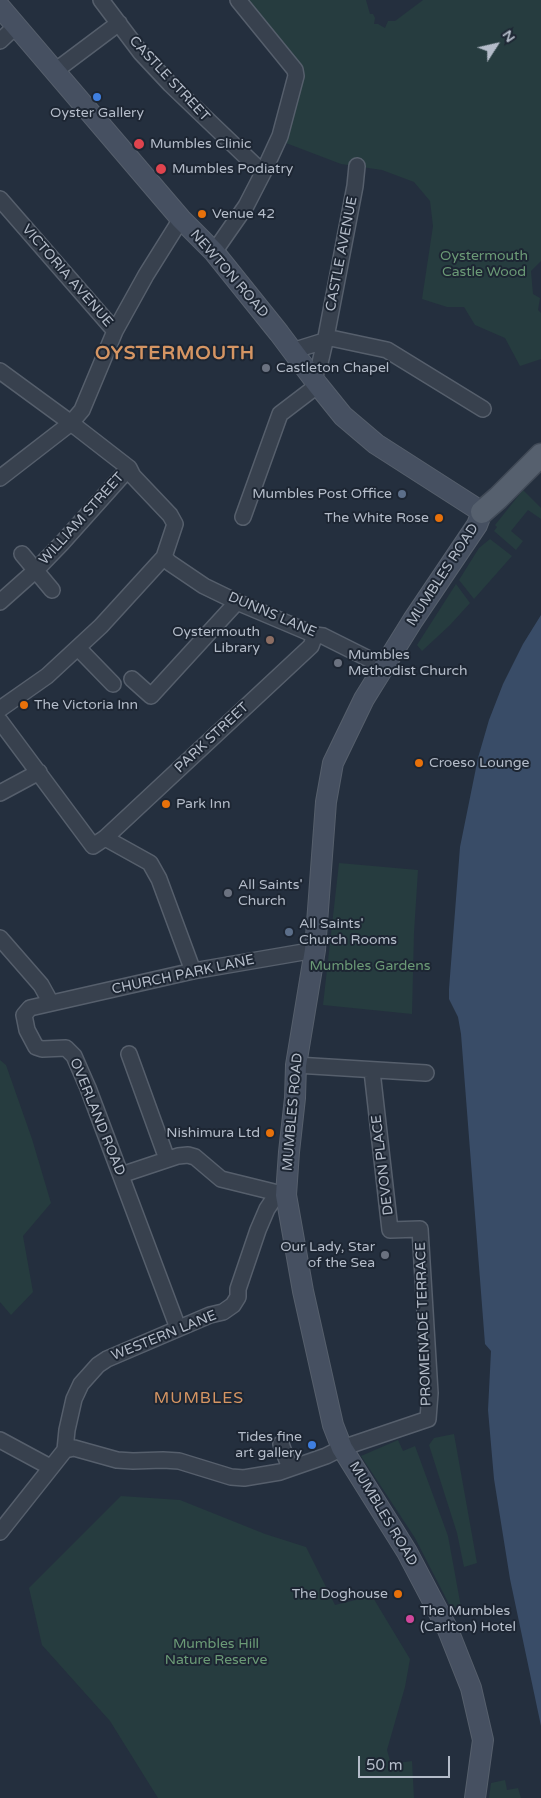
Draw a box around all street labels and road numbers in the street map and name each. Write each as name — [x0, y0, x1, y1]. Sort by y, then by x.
street label: CASTLE STREET — [125, 33, 213, 125]
street label: CASTLE AVENUE — [323, 195, 361, 313]
street label: VICTORIA AVENUE — [18, 221, 116, 331]
street label: NEWTON ROAD — [186, 227, 272, 321]
street label: WILLIAM STREET — [36, 469, 128, 569]
street label: MUMBLES ROAD — [404, 521, 482, 629]
street label: DUNNS LANE — [225, 589, 319, 641]
street label: PARK STREET — [171, 699, 253, 777]
street label: CHURCH PARK LANE — [110, 952, 256, 998]
street label: MUMBLES ROAD — [279, 1052, 307, 1172]
street label: OVERLAND ROAD — [66, 1056, 128, 1178]
street label: DEVON PLACE — [368, 1114, 398, 1216]
street label: PROMENADE TERRACE — [413, 1242, 435, 1406]
street label: WESTERN LANE — [109, 1307, 219, 1365]
street label: MUMBLES ROAD — [345, 1459, 421, 1569]

